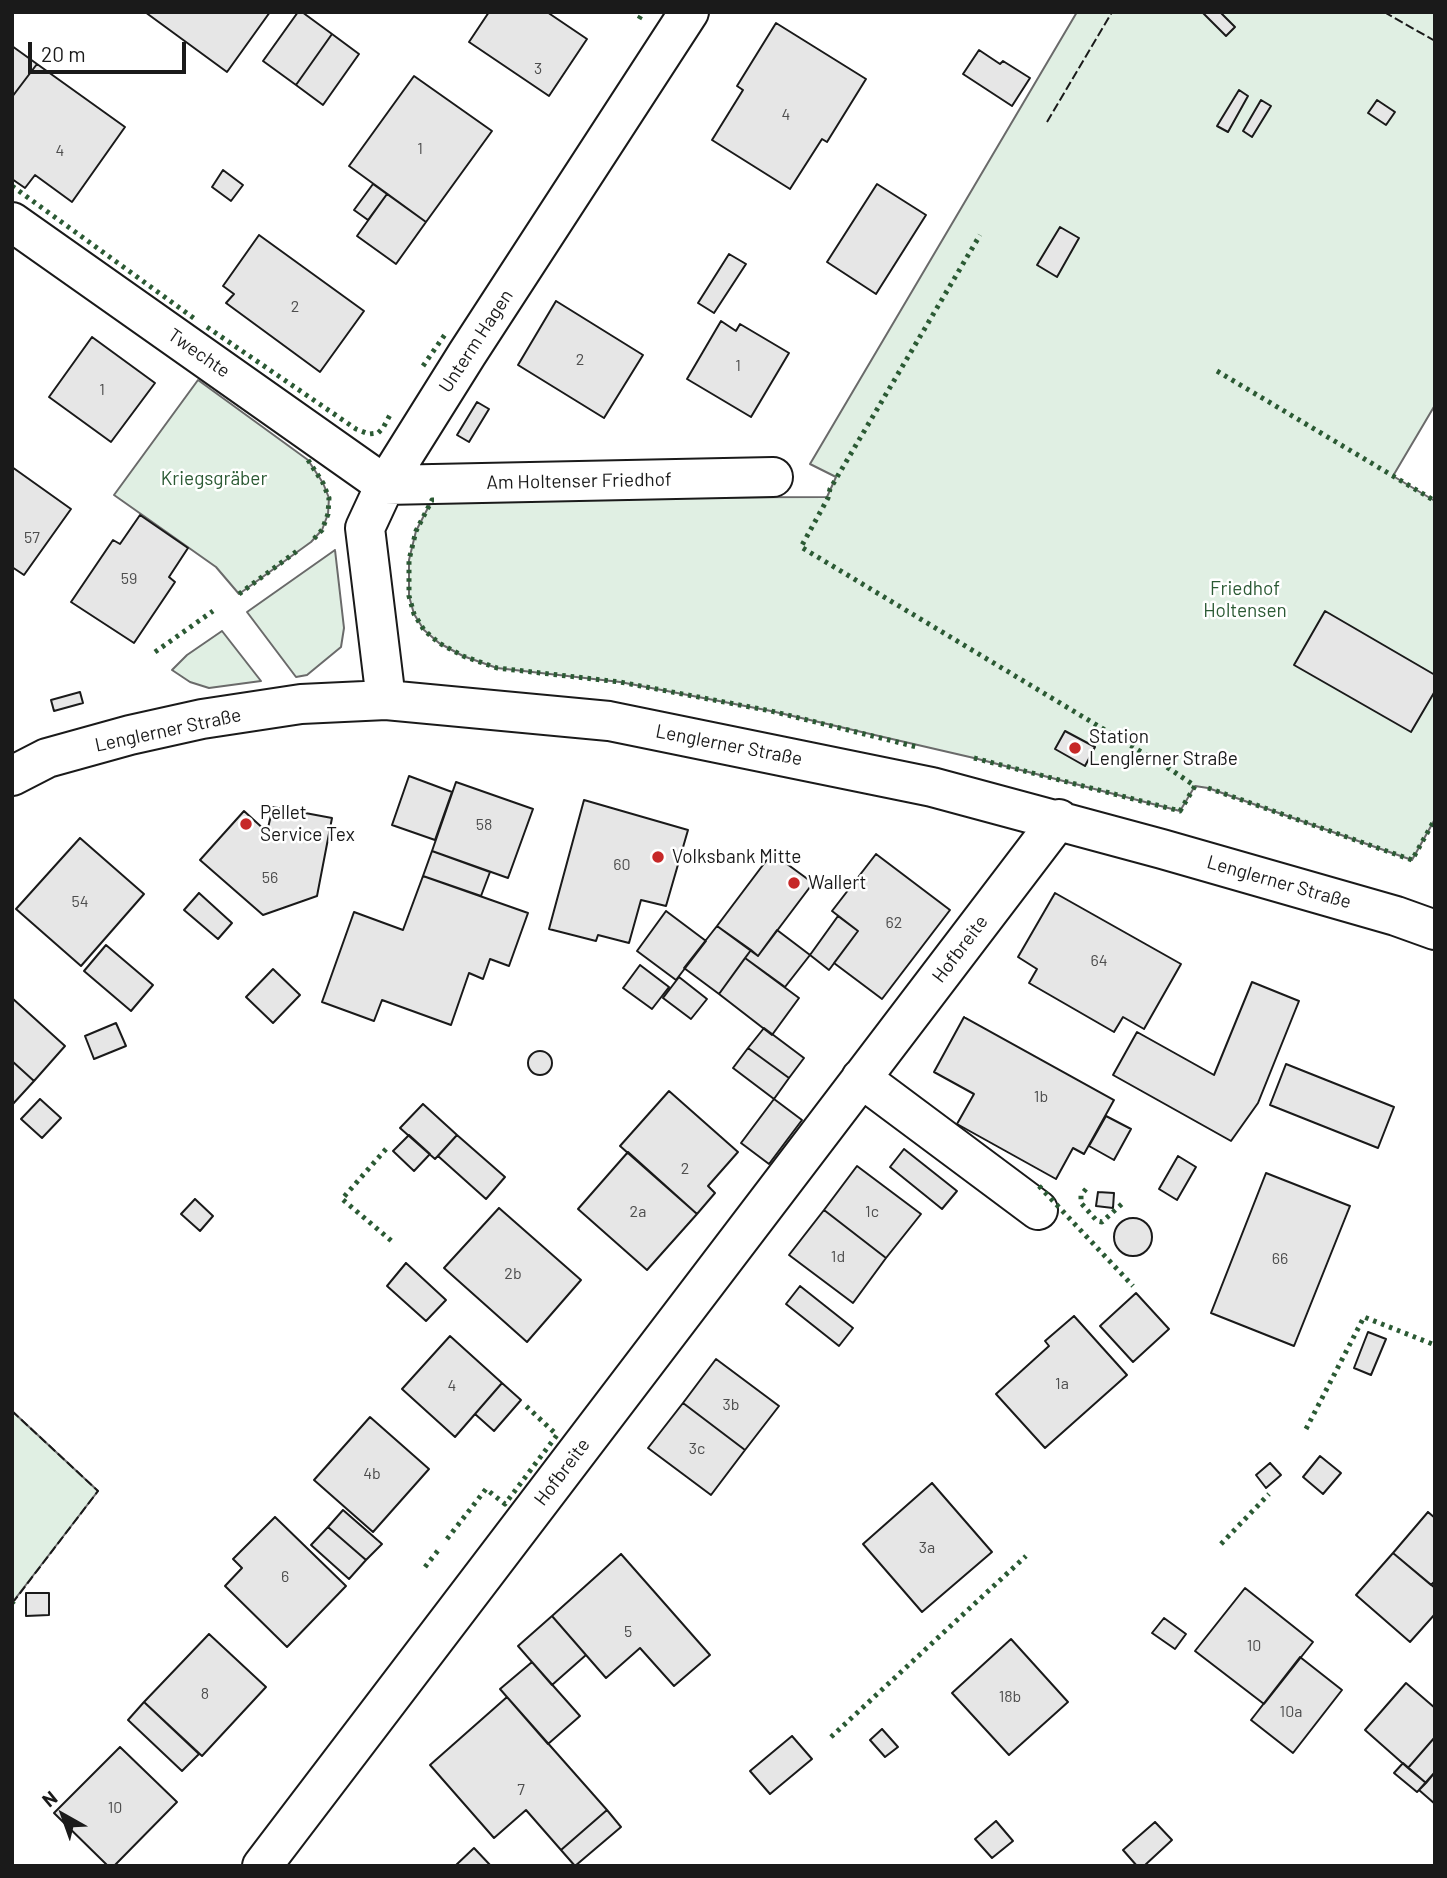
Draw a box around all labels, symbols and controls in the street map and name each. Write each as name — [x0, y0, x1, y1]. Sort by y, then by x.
scale bar — [32, 28, 189, 72]
text: 20 m — [41, 41, 86, 66]
house number: 3 — [534, 59, 542, 79]
house number: 4 — [782, 105, 790, 125]
house number: 1 — [417, 139, 423, 159]
house number: 4 — [56, 141, 64, 161]
street label: Unterm Hagen — [434, 285, 518, 397]
house number: 2 — [291, 297, 299, 317]
street label: Twechte — [164, 323, 234, 383]
house number: 2 — [576, 350, 584, 370]
house number: 1 — [735, 356, 741, 376]
house number: 1 — [99, 380, 105, 400]
park label: Kriegsgräber — [161, 468, 267, 490]
street label: Am Holtenser Friedhof — [486, 468, 672, 494]
house number: 57 — [24, 528, 40, 548]
house number: 59 — [121, 569, 137, 589]
park label: Friedhof Holtensen — [1203, 578, 1287, 622]
street label: Lenglerner Straße — [93, 703, 243, 757]
street label: Lenglerner Straße — [654, 720, 804, 770]
place label: Station Lenglerner Straße — [1089, 726, 1238, 770]
marker: Station Lenglerner Straße — [1067, 740, 1083, 756]
place label: Pellet Service Tex — [260, 802, 355, 846]
house number: 58 — [476, 815, 492, 835]
marker: Pellet Service Tex — [238, 816, 254, 832]
place label: Volksbank Mitte — [672, 846, 801, 868]
marker: Volksbank Mitte — [650, 849, 666, 865]
street label: Lenglerner Straße — [1204, 851, 1354, 913]
house number: 60 — [613, 855, 631, 875]
house number: 56 — [262, 868, 278, 888]
place label: Wallert — [808, 872, 866, 894]
marker: Wallert — [786, 875, 802, 891]
house number: 54 — [71, 892, 89, 912]
street label: Hofbreite — [927, 911, 993, 987]
house number: 62 — [886, 913, 902, 933]
house number: 64 — [1090, 951, 1108, 971]
house number: 1b — [1034, 1087, 1048, 1107]
house number: 2 — [681, 1159, 689, 1179]
house number: 2a — [630, 1202, 646, 1222]
house number: 1c — [865, 1202, 879, 1222]
house number: 1d — [831, 1247, 845, 1267]
house number: 66 — [1272, 1249, 1288, 1269]
house number: 2b — [504, 1264, 522, 1284]
house number: 1a — [1055, 1374, 1069, 1394]
house number: 4 — [448, 1376, 456, 1396]
house number: 3b — [723, 1395, 739, 1415]
street label: Hofbreite — [529, 1434, 595, 1510]
house number: 3c — [689, 1439, 705, 1459]
house number: 4b — [363, 1464, 381, 1484]
house number: 3a — [919, 1538, 935, 1558]
house number: 6 — [281, 1567, 289, 1587]
house number: 5 — [624, 1622, 632, 1642]
house number: 10 — [1247, 1636, 1261, 1656]
house number: 8 — [201, 1684, 209, 1704]
house number: 18b — [999, 1687, 1021, 1707]
house number: 10a — [1280, 1702, 1302, 1722]
north arrow — [28, 1780, 98, 1850]
house number: 7 — [517, 1780, 525, 1800]
text: N — [37, 1786, 61, 1811]
house number: 10 — [108, 1798, 122, 1818]

